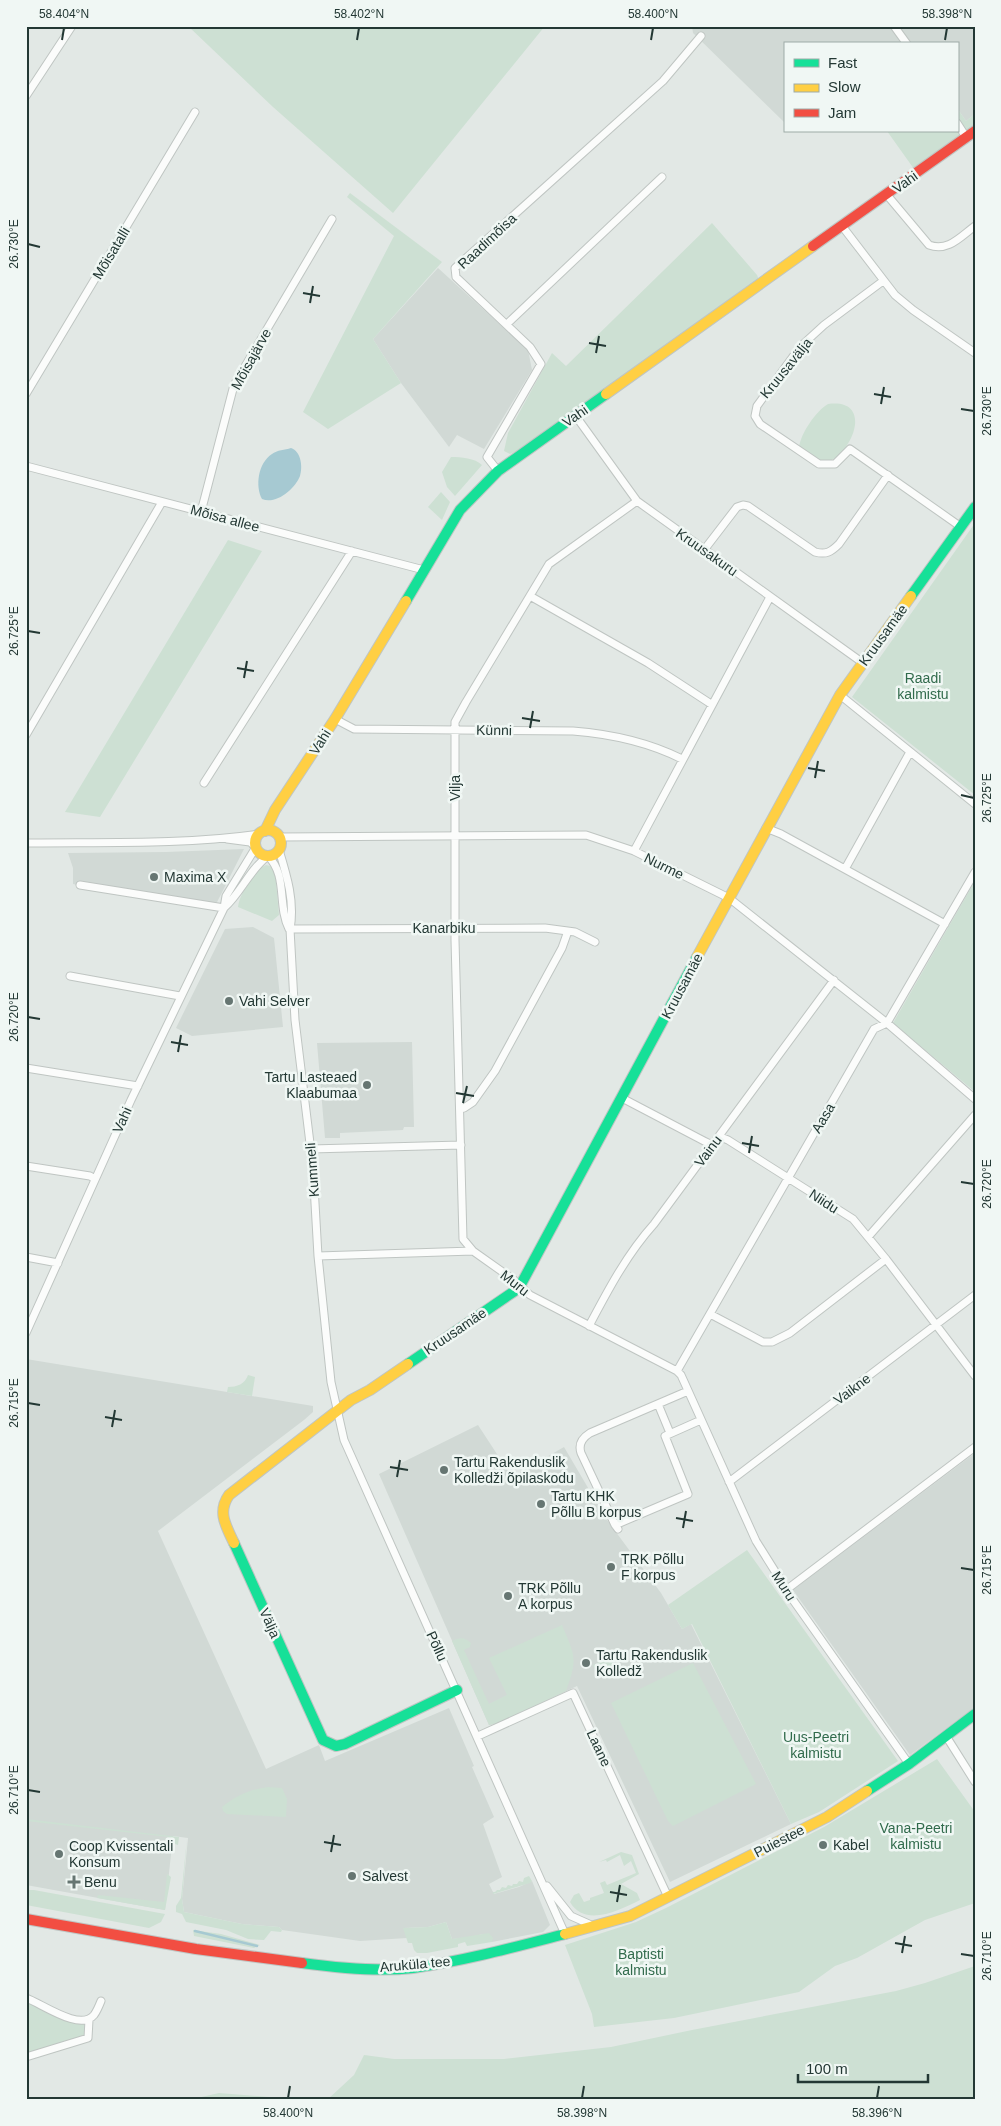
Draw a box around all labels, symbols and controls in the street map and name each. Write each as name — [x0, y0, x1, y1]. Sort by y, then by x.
text: 58.404°N — [39, 7, 89, 21]
text: 58.402°N — [334, 7, 384, 21]
text: 58.400°N — [628, 7, 678, 21]
text: 58.398°N — [922, 7, 972, 21]
legend — [784, 42, 958, 132]
text: Fast — [828, 54, 858, 71]
text: Slow — [828, 78, 861, 95]
text: Jam — [828, 104, 856, 121]
street label: Vahi — [889, 168, 921, 196]
street label: Raadimõisa — [455, 210, 520, 272]
text: 26.730°E — [7, 219, 21, 269]
street label: Mõisatalli — [89, 224, 133, 282]
street label: Mõisajärve — [228, 325, 275, 392]
street label: Kruusavälja — [757, 334, 815, 401]
text: 26.730°E — [980, 386, 994, 436]
street label: Vahi — [559, 402, 591, 430]
street label: Mõisa allee — [189, 501, 261, 535]
street label: Kruusakuru — [673, 525, 741, 579]
street label: Kruusamäe — [855, 601, 911, 669]
text: 26.725°E — [7, 606, 21, 656]
park label: Raadi kalmistu — [897, 670, 949, 702]
street label: Künni — [476, 722, 512, 738]
street label: Vahi — [306, 726, 334, 758]
text: 26.725°E — [980, 773, 994, 823]
street label: Vilja — [447, 775, 463, 801]
street label: Nurme — [642, 850, 687, 882]
place label: Maxima X — [164, 869, 227, 885]
marker: Maxima X — [148, 871, 160, 883]
street label: Kanarbiku — [412, 920, 476, 936]
street label: Kruusamäe — [658, 950, 706, 1021]
text: 26.720°E — [7, 992, 21, 1042]
place label: Vahi Selver — [239, 993, 310, 1009]
marker: Vahi Selver — [223, 995, 235, 1007]
place label: Tartu Lasteaed Klaabumaa — [264, 1069, 357, 1101]
marker: Tartu Lasteaed Klaabumaa — [361, 1079, 373, 1091]
street label: Aasa — [808, 1100, 838, 1136]
street label: Vahi — [109, 1104, 135, 1136]
street label: Vainu — [691, 1132, 725, 1170]
street label: Kummeli — [302, 1142, 322, 1198]
text: 26.720°E — [980, 1159, 994, 1209]
street label: Niidu — [806, 1186, 842, 1216]
street label: Muru — [498, 1267, 532, 1299]
street label: Kruusamäe — [421, 1304, 489, 1358]
street label: Vaikne — [831, 1370, 874, 1408]
text: 26.715°E — [7, 1378, 21, 1428]
place label: Tartu Rakenduslik Kolledži õpilaskodu — [454, 1454, 574, 1486]
marker: Tartu Rakenduslik Kolledži õpilaskodu — [438, 1464, 450, 1476]
place label: Tartu KHK Põllu B korpus — [551, 1488, 641, 1520]
marker: Tartu KHK Põllu B korpus — [535, 1498, 547, 1510]
text: 26.715°E — [980, 1545, 994, 1595]
place label: TRK Põllu F korpus — [621, 1551, 684, 1583]
marker: TRK Põllu F korpus — [605, 1561, 617, 1573]
street label: Muru — [769, 1568, 799, 1604]
place label: TRK Põllu A korpus — [518, 1580, 581, 1612]
marker: TRK Põllu A korpus — [502, 1590, 514, 1602]
street label: Välja — [256, 1606, 284, 1641]
street label: Põllu — [423, 1629, 451, 1663]
place label: Tartu Rakenduslik Kolledž — [596, 1647, 708, 1679]
marker: Tartu Rakenduslik Kolledž — [580, 1657, 592, 1669]
street label: Laane — [584, 1727, 615, 1769]
park label: Uus-Peetri kalmistu — [783, 1729, 849, 1761]
text: 26.710°E — [7, 1765, 21, 1815]
park label: Vana-Peetri kalmistu — [880, 1820, 952, 1852]
street label: Puiestee — [751, 1821, 807, 1860]
place label: Kabel — [833, 1837, 869, 1853]
place label: Coop Kvissentali Konsum — [69, 1838, 173, 1870]
marker: Kabel — [817, 1839, 829, 1851]
marker: Coop Kvissentali Konsum — [53, 1848, 65, 1860]
place label: Salvest — [362, 1868, 408, 1884]
marker: Salvest — [346, 1870, 358, 1882]
place label: Benu — [84, 1874, 117, 1890]
marker: Benu — [68, 1876, 80, 1888]
text: 26.710°E — [980, 1931, 994, 1981]
park label: Baptisti kalmistu — [615, 1946, 667, 1978]
street label: Aruküla tee — [379, 1953, 451, 1975]
scale bar — [798, 2051, 928, 2083]
text: 100 m — [806, 2060, 848, 2077]
text: 58.400°N — [263, 2106, 313, 2120]
text: 58.398°N — [557, 2106, 607, 2120]
text: 58.396°N — [852, 2106, 902, 2120]

